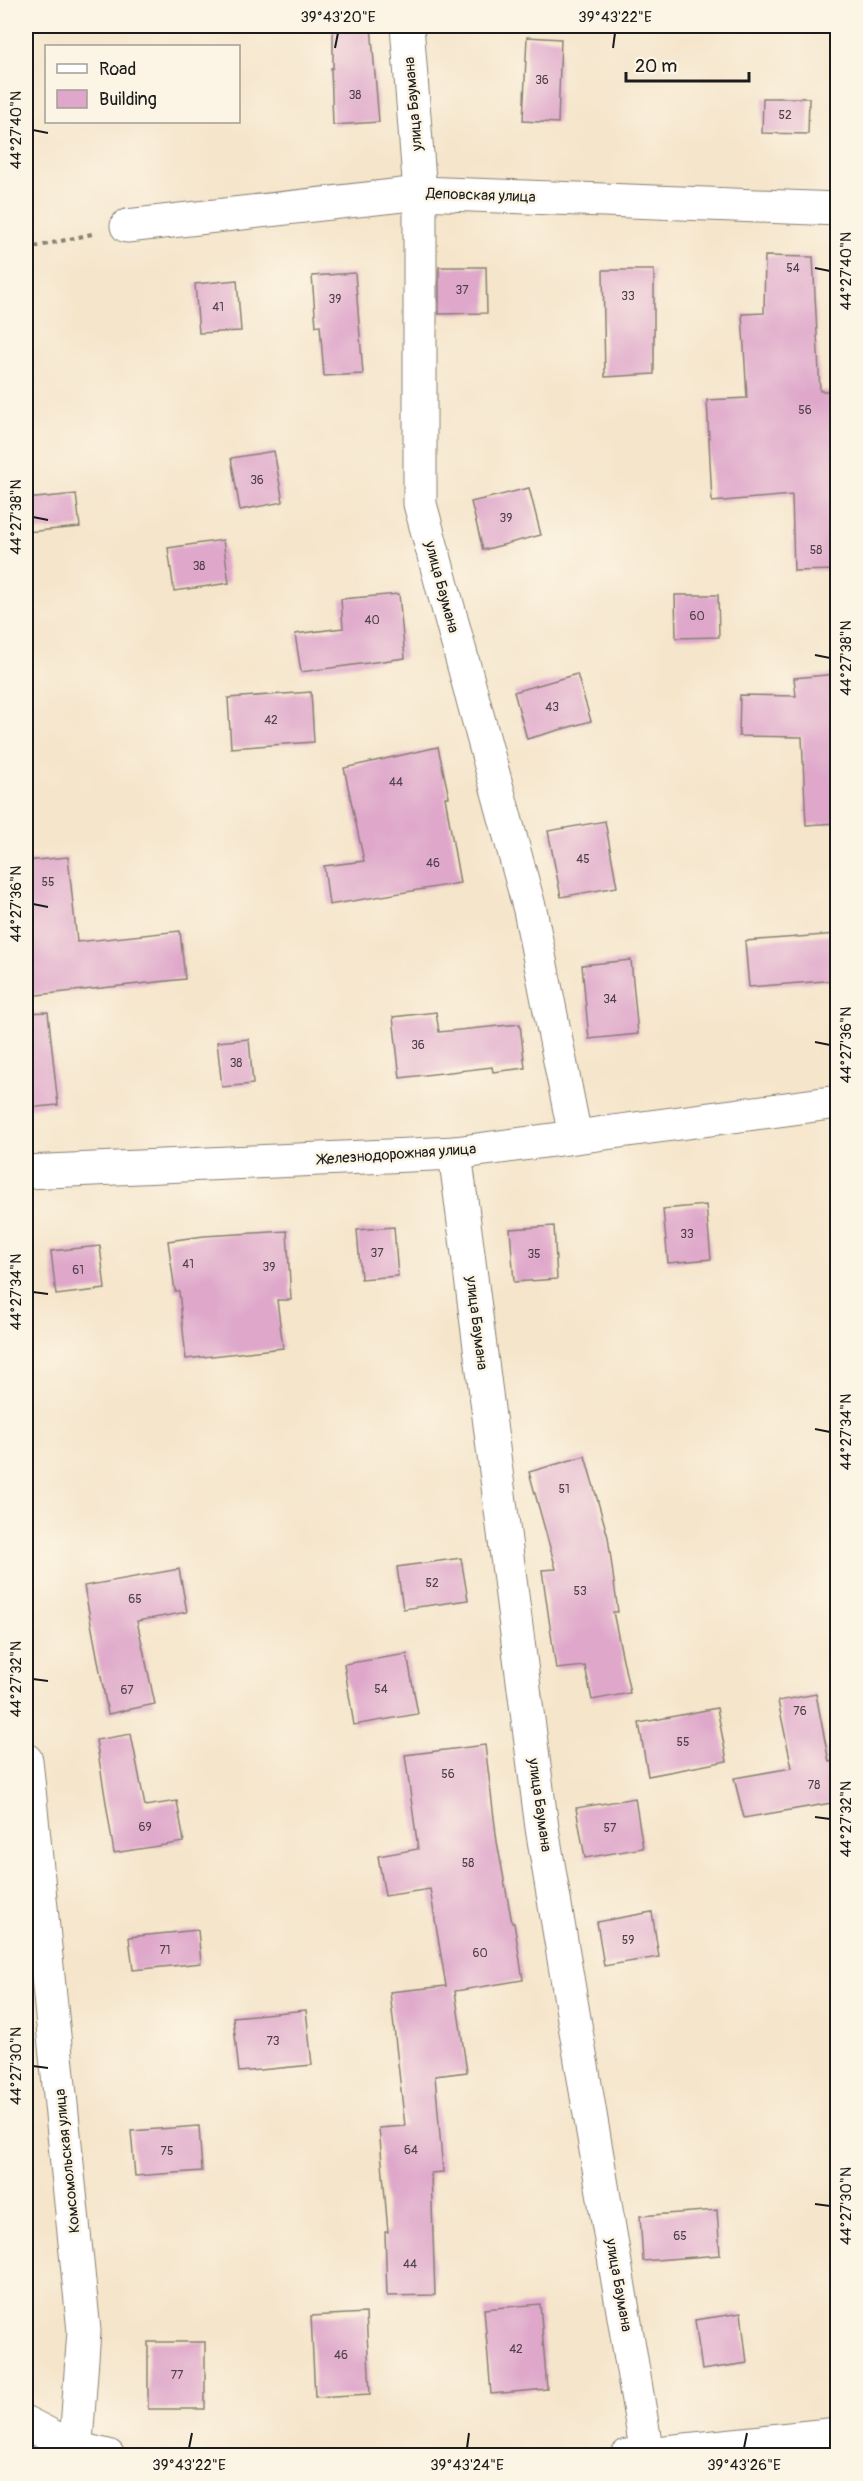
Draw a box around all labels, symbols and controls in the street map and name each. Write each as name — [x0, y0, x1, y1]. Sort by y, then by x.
text: 39°43'20"E — [300, 8, 376, 27]
text: 39°43'22"E — [578, 8, 652, 27]
legend — [45, 45, 240, 123]
scale bar — [626, 45, 749, 83]
text: 20 m — [635, 55, 677, 78]
street label: улица Баумана — [400, 56, 427, 153]
text: Road — [99, 58, 136, 81]
house number: 36 — [535, 73, 549, 88]
text: Building — [99, 88, 157, 111]
house number: 38 — [349, 88, 361, 103]
text: 44°27'40"N — [7, 91, 26, 169]
house number: 52 — [778, 108, 792, 123]
street label: Деповская улица — [425, 184, 536, 207]
text: 44°27'40"N — [837, 232, 856, 310]
house number: 54 — [786, 261, 800, 276]
house number: 37 — [455, 283, 469, 298]
house number: 33 — [621, 289, 635, 304]
house number: 39 — [329, 292, 341, 307]
house number: 41 — [212, 300, 224, 315]
house number: 56 — [798, 403, 812, 418]
house number: 36 — [250, 473, 264, 488]
text: 44°27'38"N — [7, 479, 26, 555]
house number: 39 — [500, 511, 512, 526]
street label: улица Баумана — [420, 538, 463, 635]
house number: 58 — [810, 543, 822, 558]
house number: 38 — [193, 559, 205, 574]
house number: 60 — [689, 609, 705, 624]
house number: 40 — [364, 613, 380, 628]
text: 44°27'38"N — [837, 620, 856, 696]
house number: 43 — [545, 700, 559, 715]
house number: 42 — [264, 713, 278, 728]
house number: 44 — [389, 775, 403, 790]
house number: 45 — [576, 852, 590, 867]
house number: 46 — [426, 856, 440, 871]
text: 44°27'36"N — [7, 866, 26, 942]
house number: 55 — [41, 875, 55, 890]
house number: 34 — [603, 992, 617, 1007]
text: 44°27'36"N — [837, 1007, 856, 1083]
house number: 36 — [411, 1038, 425, 1053]
house number: 38 — [230, 1056, 242, 1071]
street label: Железнодорожная улица — [315, 1139, 477, 1170]
house number: 33 — [680, 1227, 694, 1242]
house number: 37 — [370, 1246, 384, 1261]
house number: 35 — [527, 1247, 541, 1262]
text: 44°27'34"N — [7, 1254, 26, 1330]
house number: 41 — [182, 1257, 194, 1272]
house number: 39 — [263, 1260, 275, 1275]
house number: 61 — [72, 1263, 84, 1278]
street label: улица Баумана — [461, 1274, 492, 1371]
text: 44°27'34"N — [837, 1394, 856, 1470]
house number: 51 — [558, 1482, 570, 1497]
house number: 52 — [425, 1576, 439, 1591]
house number: 53 — [573, 1584, 587, 1599]
house number: 65 — [128, 1592, 142, 1607]
text: 44°27'32"N — [7, 1641, 26, 1717]
house number: 54 — [374, 1682, 388, 1697]
house number: 67 — [120, 1683, 134, 1698]
house number: 76 — [793, 1704, 807, 1719]
house number: 55 — [676, 1735, 690, 1750]
street label: улица Баумана — [523, 1756, 555, 1853]
house number: 56 — [441, 1767, 455, 1782]
house number: 78 — [808, 1778, 820, 1793]
text: 44°27'32"N — [837, 1781, 856, 1857]
house number: 69 — [138, 1820, 152, 1835]
house number: 57 — [604, 1821, 617, 1836]
house number: 58 — [462, 1856, 474, 1871]
house number: 59 — [622, 1933, 634, 1948]
house number: 71 — [159, 1943, 171, 1958]
house number: 60 — [472, 1946, 488, 1961]
text: 44°27'30"N — [7, 2027, 26, 2105]
house number: 73 — [266, 2034, 280, 2049]
street label: Комсомольская улица — [50, 2088, 85, 2234]
house number: 64 — [404, 2143, 418, 2158]
house number: 75 — [161, 2144, 173, 2159]
text: 44°27'30"N — [837, 2167, 856, 2245]
house number: 65 — [673, 2229, 687, 2244]
street label: улица Баумана — [601, 2236, 636, 2333]
house number: 44 — [403, 2257, 417, 2272]
house number: 42 — [509, 2342, 523, 2357]
house number: 46 — [334, 2348, 348, 2363]
house number: 77 — [171, 2368, 184, 2383]
text: 39°43'22"E — [152, 2456, 226, 2475]
text: 39°43'24"E — [430, 2456, 504, 2475]
text: 39°43'26"E — [707, 2456, 781, 2475]

